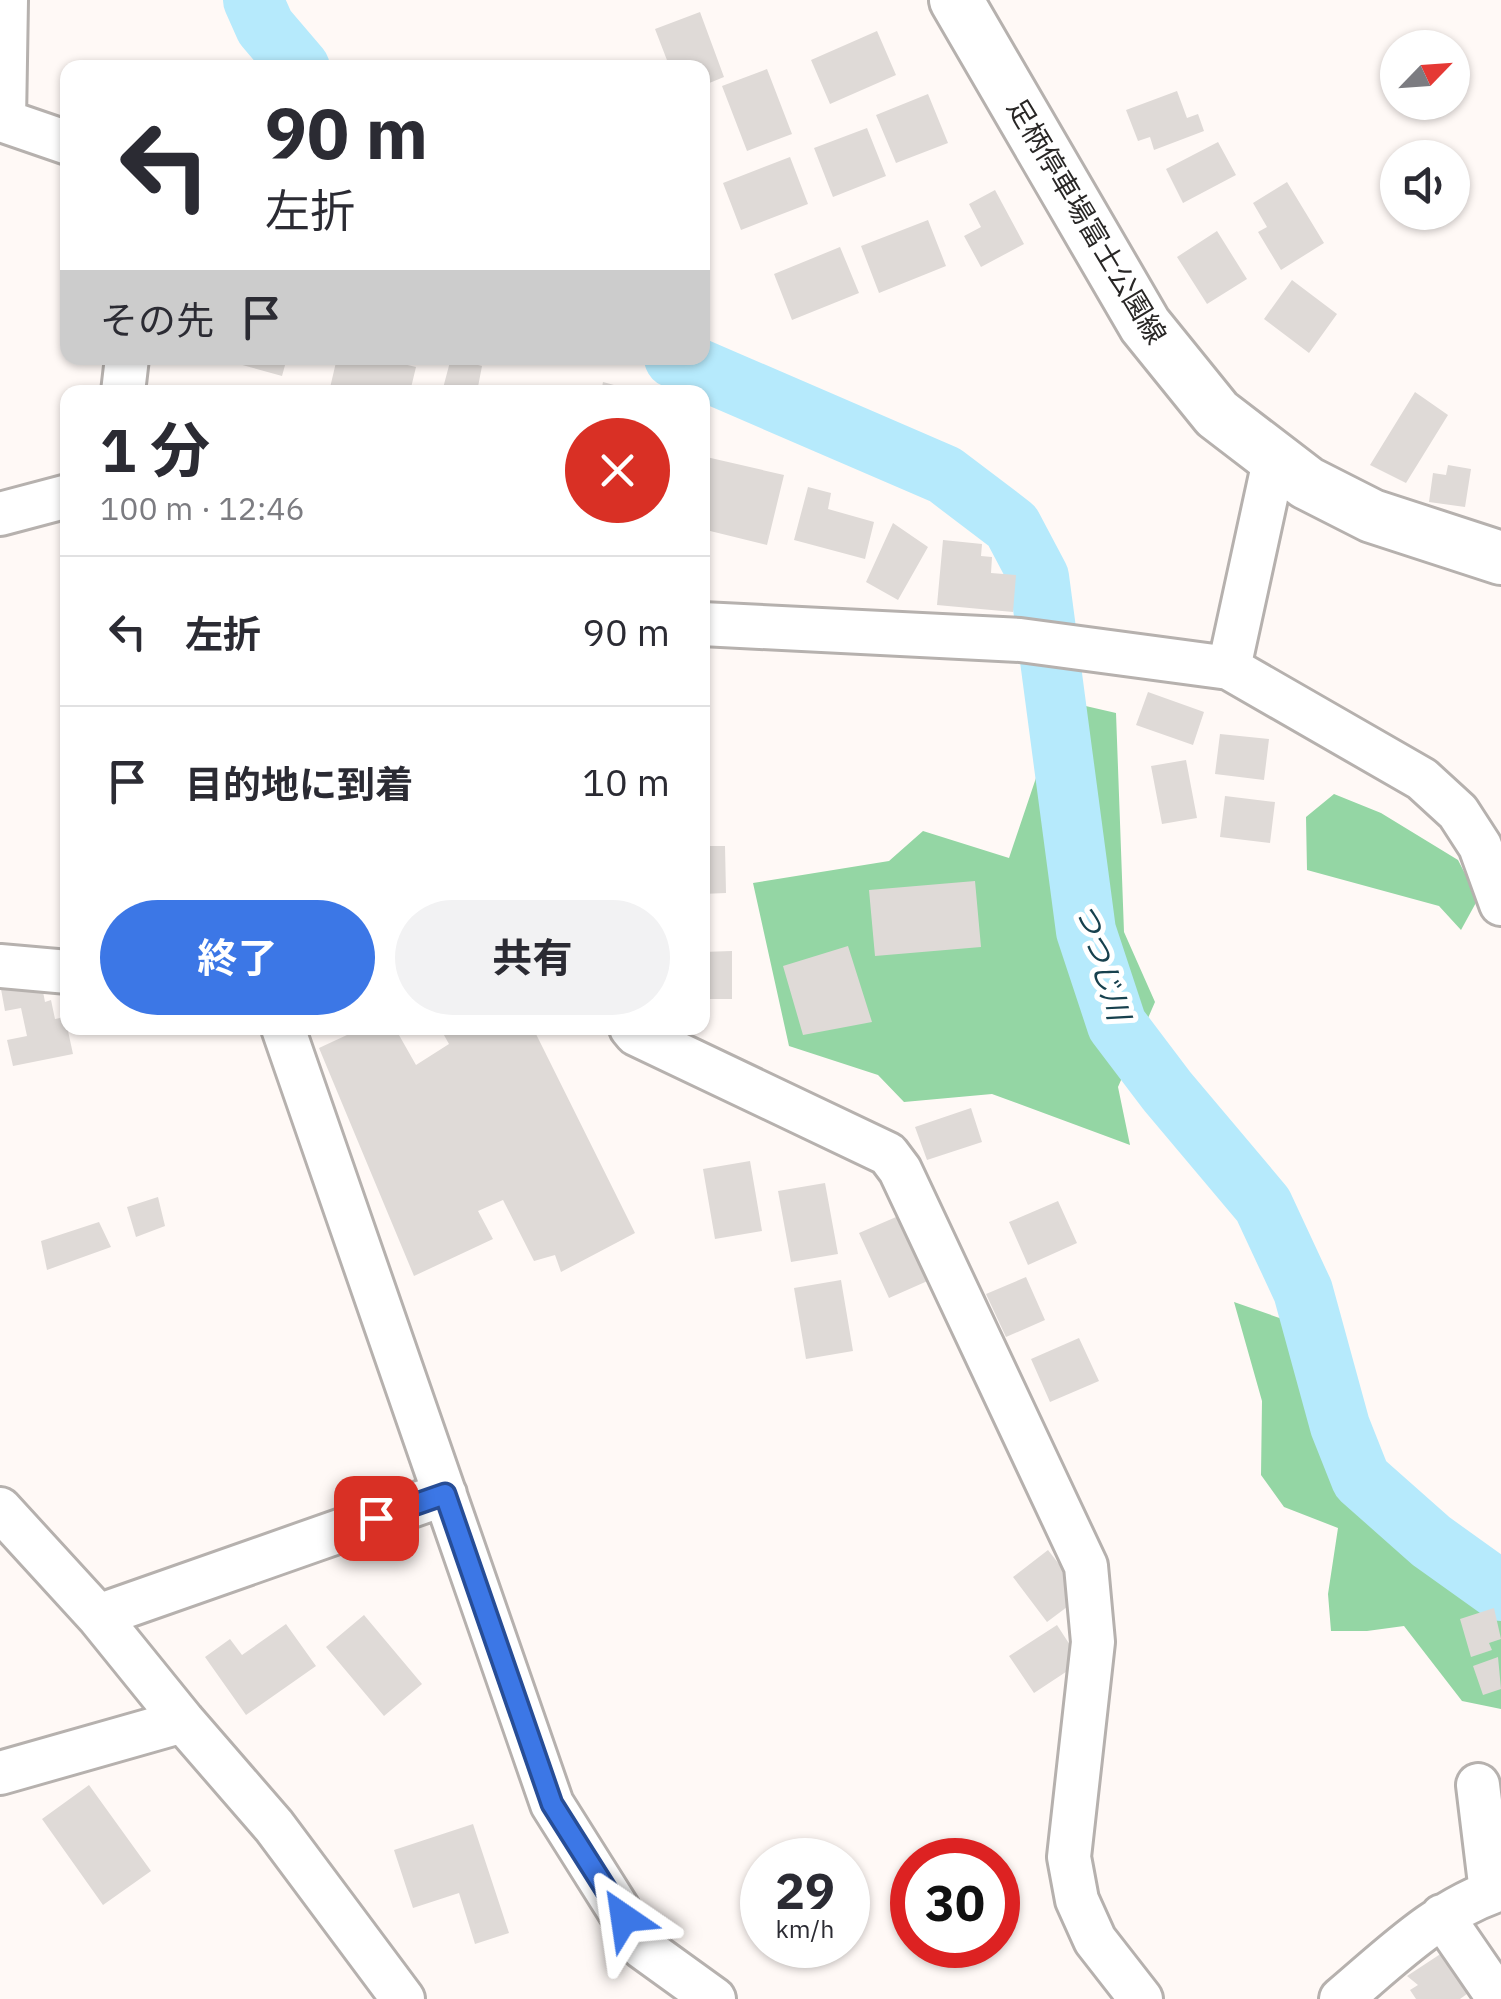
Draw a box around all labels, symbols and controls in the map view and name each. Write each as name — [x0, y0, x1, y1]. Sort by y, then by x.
north arrow — [1380, 30, 1470, 120]
map controls — [1380, 30, 1470, 230]
text: 90 m — [265, 87, 428, 178]
street label: 足柄停車場富士公園線 — [999, 91, 1175, 350]
icon: left — [100, 100, 230, 230]
button: sound — [1380, 140, 1470, 230]
text: 左折 — [265, 181, 355, 239]
icon: arrive — [234, 290, 289, 345]
text: その先 — [100, 295, 214, 344]
text: 1 分 — [100, 410, 210, 489]
button: close — [565, 418, 670, 523]
text: 100 m · 12:46 — [100, 487, 305, 529]
icon: left — [100, 604, 155, 659]
text: 90 m — [582, 607, 670, 656]
text: 左折 — [185, 609, 261, 658]
icon: arrive — [100, 754, 155, 809]
text: 10 m — [582, 757, 670, 806]
text: 目的地に到着 — [185, 759, 413, 808]
water label: つつじ川 — [1067, 898, 1141, 1028]
button: 終了 — [100, 900, 375, 1015]
button: 共有 — [395, 900, 670, 1015]
pin — [334, 1476, 419, 1561]
icon: arrive — [349, 1491, 404, 1546]
speed limit sign: 30 — [890, 1838, 1020, 1968]
text: 29 — [775, 1858, 835, 1923]
position arrow — [572, 1866, 676, 1970]
text: km/h — [776, 1912, 834, 1945]

